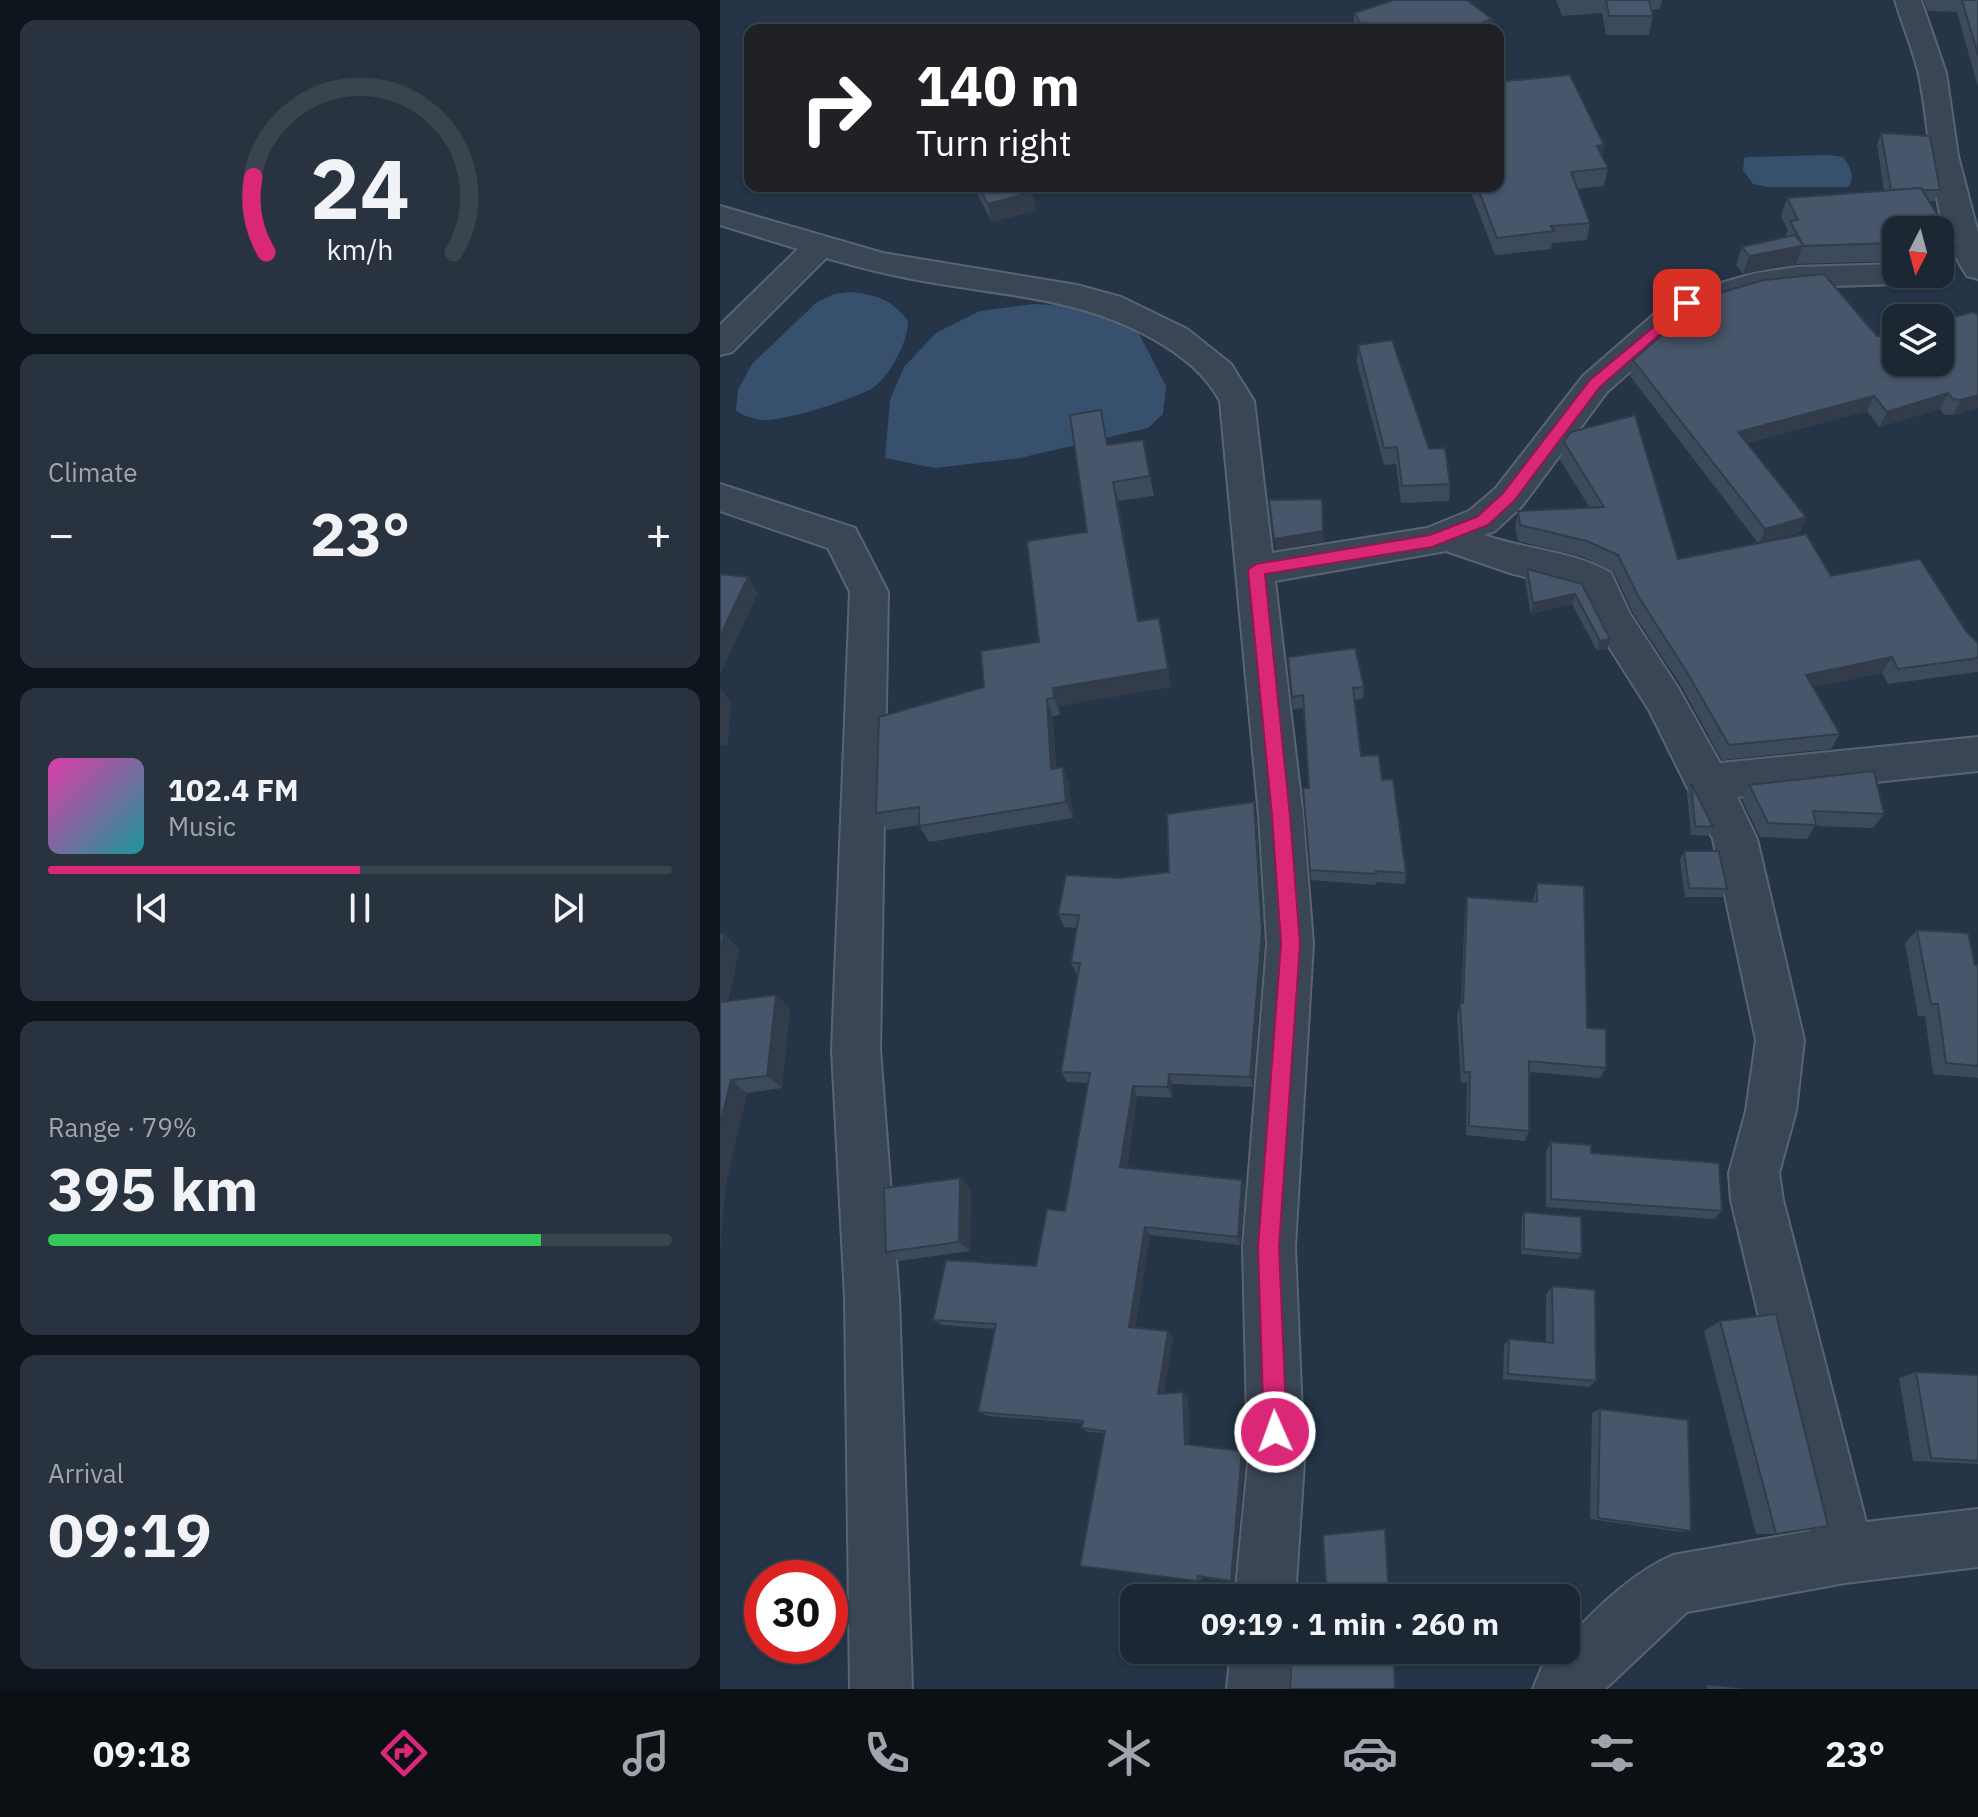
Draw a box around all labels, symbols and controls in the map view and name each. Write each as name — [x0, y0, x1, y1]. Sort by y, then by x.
text: 140 m — [916, 49, 1080, 121]
icon: right — [784, 56, 888, 160]
text: Turn right — [916, 119, 1072, 166]
text: 24 — [310, 133, 410, 241]
north arrow — [1882, 216, 1954, 288]
map controls — [1882, 216, 1954, 376]
text: km/h — [326, 231, 394, 268]
pin — [1653, 269, 1721, 337]
icon: arrive — [1665, 281, 1709, 325]
button: layers — [1882, 304, 1954, 376]
text: Climate — [48, 455, 138, 489]
text: 23° — [310, 494, 410, 573]
text: − — [48, 505, 74, 562]
text: + — [646, 505, 672, 562]
text: 102.4 FM — [168, 770, 299, 809]
text: Music — [168, 809, 236, 843]
icon: previous — [130, 886, 174, 930]
icon: pause — [338, 886, 382, 930]
icon: next — [546, 886, 590, 930]
text: Range · 79% — [48, 1110, 197, 1144]
text: 395 km — [48, 1149, 258, 1228]
position arrow — [1233, 1390, 1317, 1474]
text: Arrival — [48, 1456, 124, 1490]
text: 09:19 — [48, 1495, 212, 1574]
speed limit sign: 30 — [744, 1560, 848, 1664]
text: 09:19 · 1 min · 260 m — [1201, 1604, 1499, 1643]
icon: directions — [376, 1725, 432, 1781]
icon: music — [618, 1725, 674, 1781]
icon: phone — [859, 1725, 915, 1781]
icon: climate — [1101, 1725, 1157, 1781]
icon: car — [1342, 1725, 1398, 1781]
icon: filters — [1584, 1725, 1640, 1781]
text: 09:18 — [93, 1730, 191, 1777]
text: 23° — [1825, 1730, 1885, 1777]

